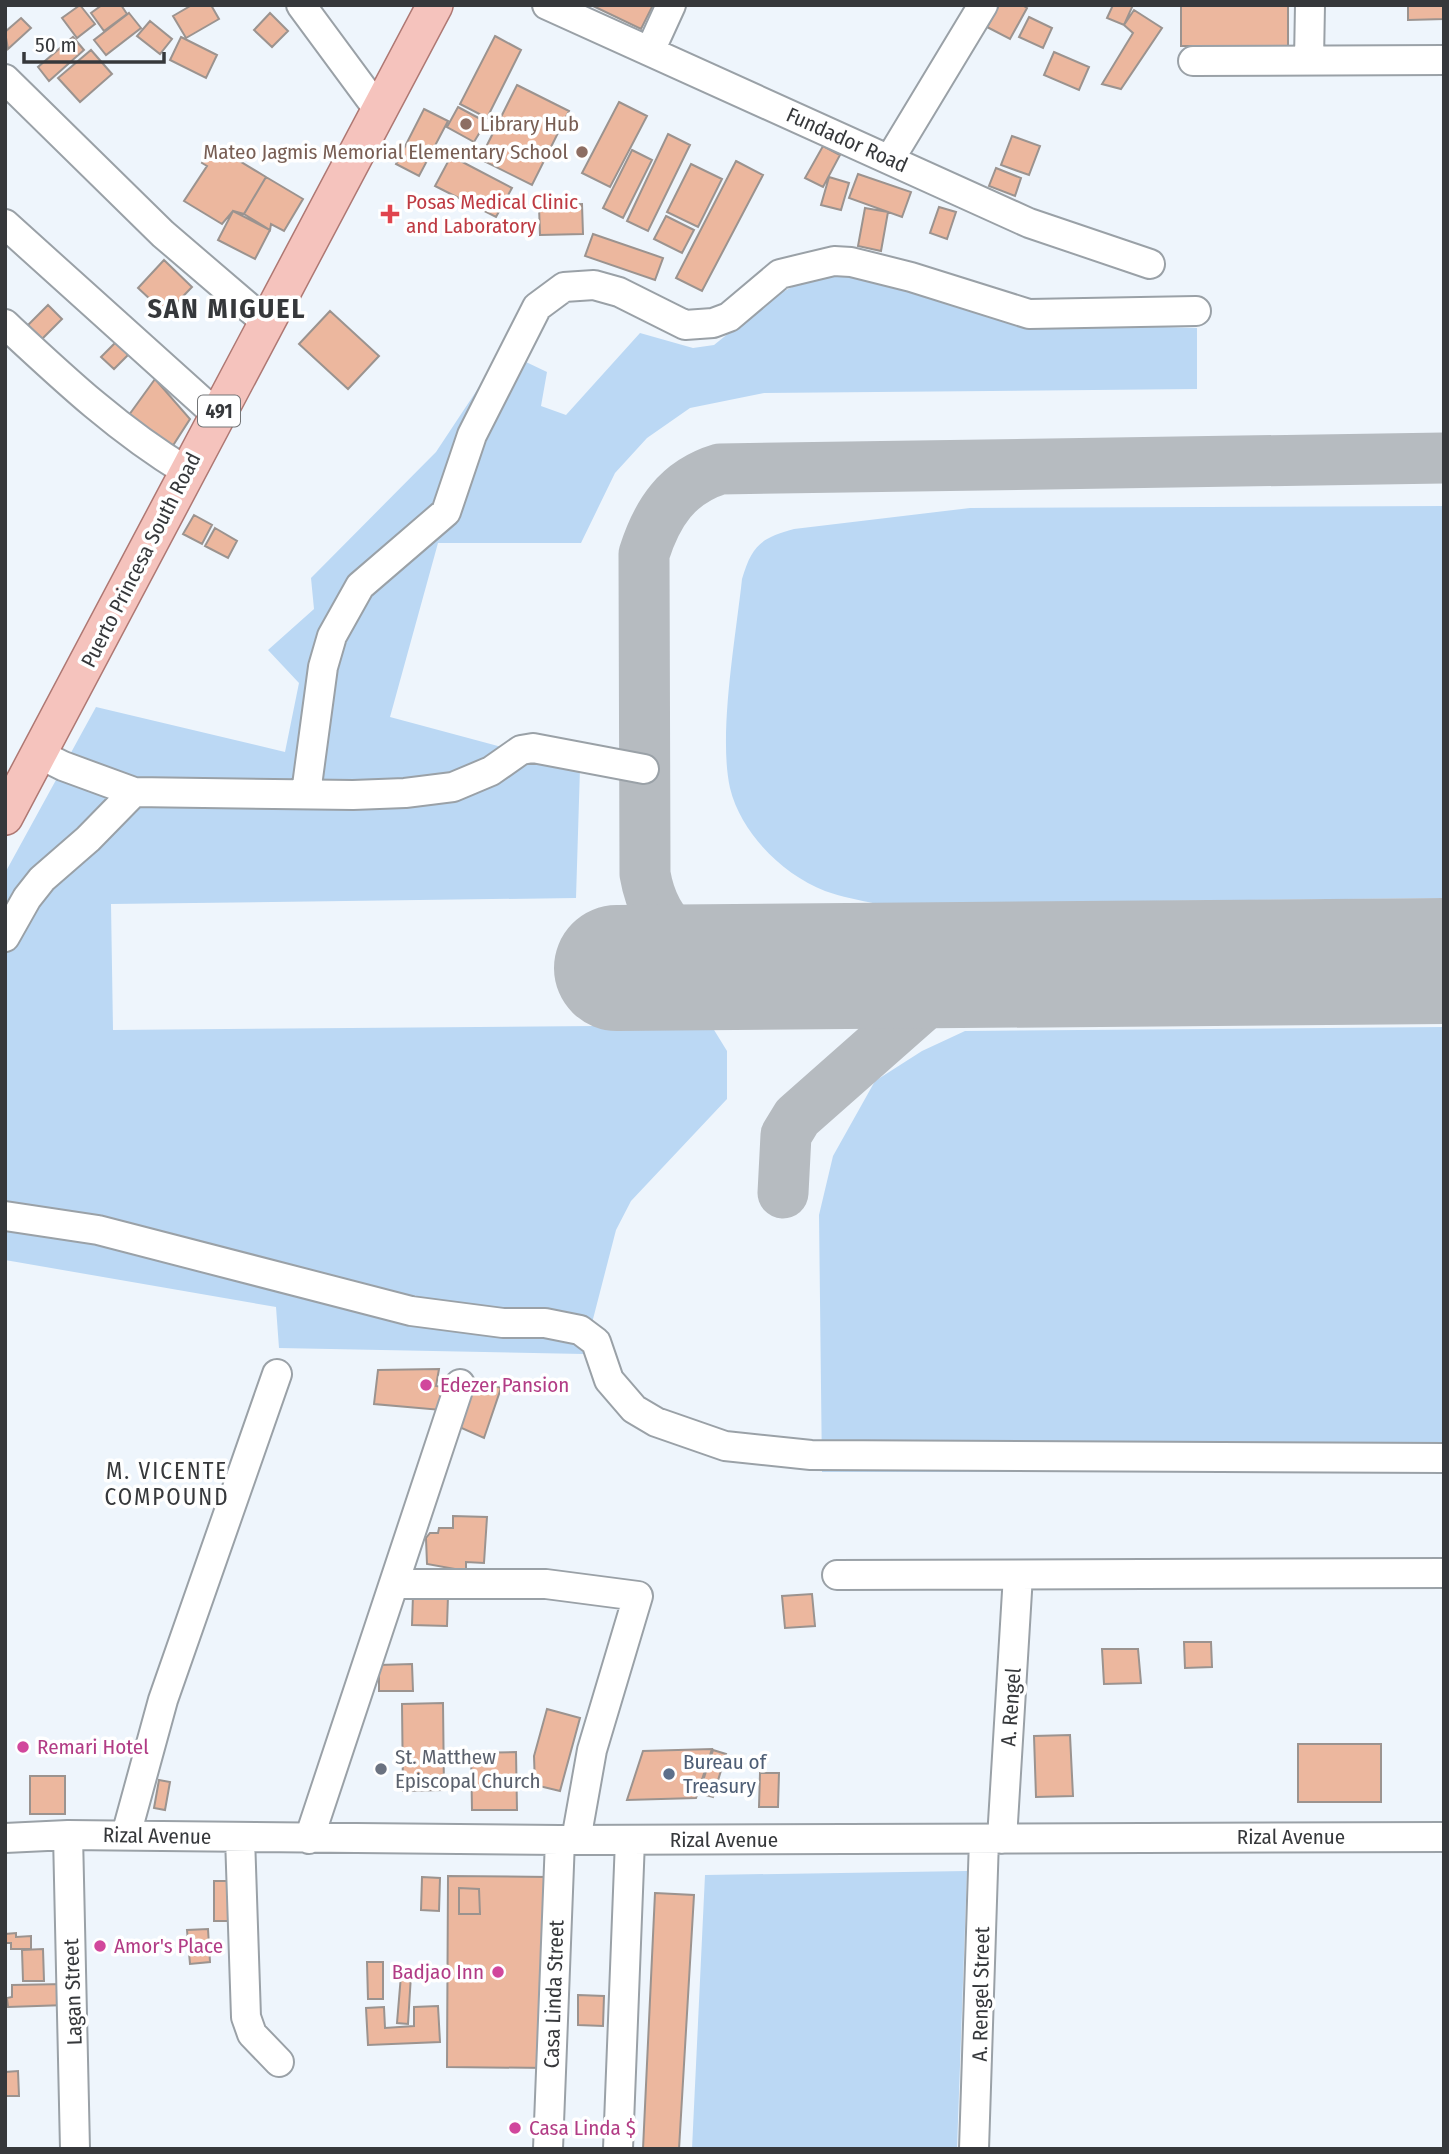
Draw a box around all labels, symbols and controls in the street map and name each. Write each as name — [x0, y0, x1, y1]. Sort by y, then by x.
scale bar — [24, 21, 164, 65]
text: 50 m — [35, 32, 77, 58]
street label: Fundador Road — [782, 102, 912, 178]
place label: Library Hub — [480, 111, 579, 137]
marker: Library Hub — [458, 116, 474, 132]
place label: Mateo Jagmis Memorial Elementary School — [203, 139, 568, 165]
marker: Mateo Jagmis Memorial Elementary School — [574, 144, 590, 160]
place label: Posas Medical Clinic and Laboratory — [406, 189, 578, 239]
marker: Posas Medical Clinic and Laboratory — [380, 204, 400, 224]
district label: SAN MIGUEL — [147, 292, 307, 325]
road number: 491 — [198, 396, 240, 426]
street label: Puerto Princesa South Road — [75, 448, 207, 672]
place label: Edezer Pansion — [440, 1372, 569, 1398]
marker: Edezer Pansion — [418, 1377, 434, 1393]
district label: M. VICENTE COMPOUND — [104, 1457, 230, 1511]
street label: A. Rengel — [995, 1666, 1027, 1747]
place label: Remari Hotel — [37, 1734, 149, 1760]
marker: Remari Hotel — [15, 1739, 31, 1755]
place label: St. Matthew Episcopal Church — [395, 1744, 541, 1794]
place label: Bureau of Treasury — [683, 1749, 768, 1799]
marker: St. Matthew Episcopal Church — [373, 1761, 389, 1777]
marker: Bureau of Treasury — [661, 1766, 677, 1782]
street label: Rizal Avenue — [103, 1822, 211, 1850]
street label: Rizal Avenue — [1237, 1824, 1345, 1850]
street label: Rizal Avenue — [670, 1827, 778, 1853]
street label: Casa Linda Street — [538, 1919, 570, 2069]
street label: A. Rengel Street — [967, 1926, 995, 2062]
place label: Amor's Place — [114, 1933, 223, 1959]
street label: Lagan Street — [58, 1938, 88, 2046]
marker: Amor's Place — [92, 1938, 108, 1954]
place label: Badjao Inn — [392, 1959, 484, 1985]
marker: Badjao Inn — [490, 1964, 506, 1980]
place label: Casa Linda $ — [529, 2115, 636, 2141]
marker: Casa Linda $ — [507, 2120, 523, 2136]

